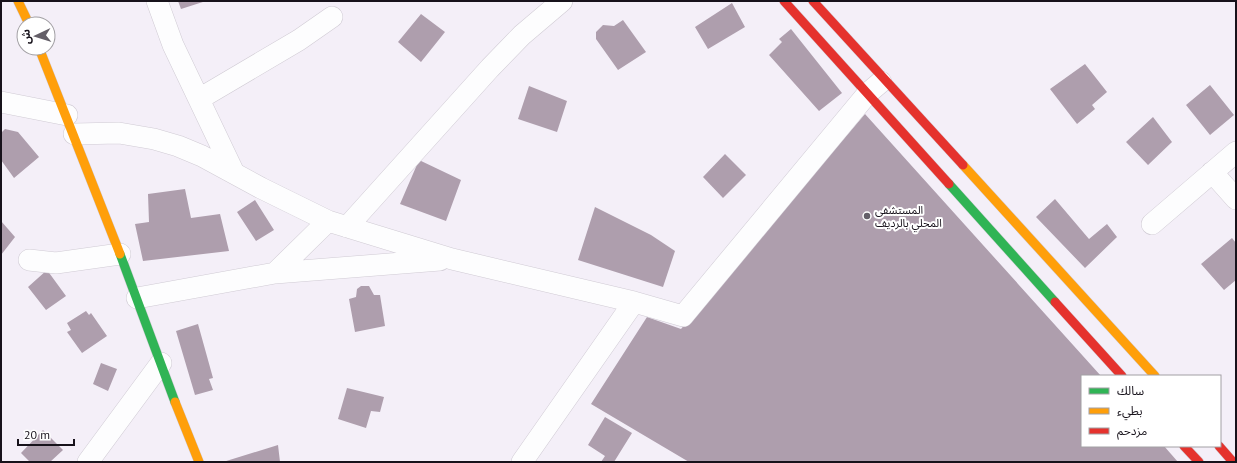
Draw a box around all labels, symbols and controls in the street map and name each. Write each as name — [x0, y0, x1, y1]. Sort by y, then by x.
north arrow — [16, 16, 56, 56]
text: ش — [19, 29, 34, 45]
place label: المستشفى المحلي بالرديف — [875, 203, 942, 233]
marker: المستشفى المحلي بالرديف — [862, 211, 872, 221]
legend — [1081, 375, 1221, 447]
text: سالك — [1117, 383, 1144, 398]
text: بطيء — [1117, 403, 1143, 421]
scale bar — [18, 421, 74, 447]
text: مزدحم — [1117, 423, 1147, 440]
text: 20 m — [24, 427, 50, 442]

